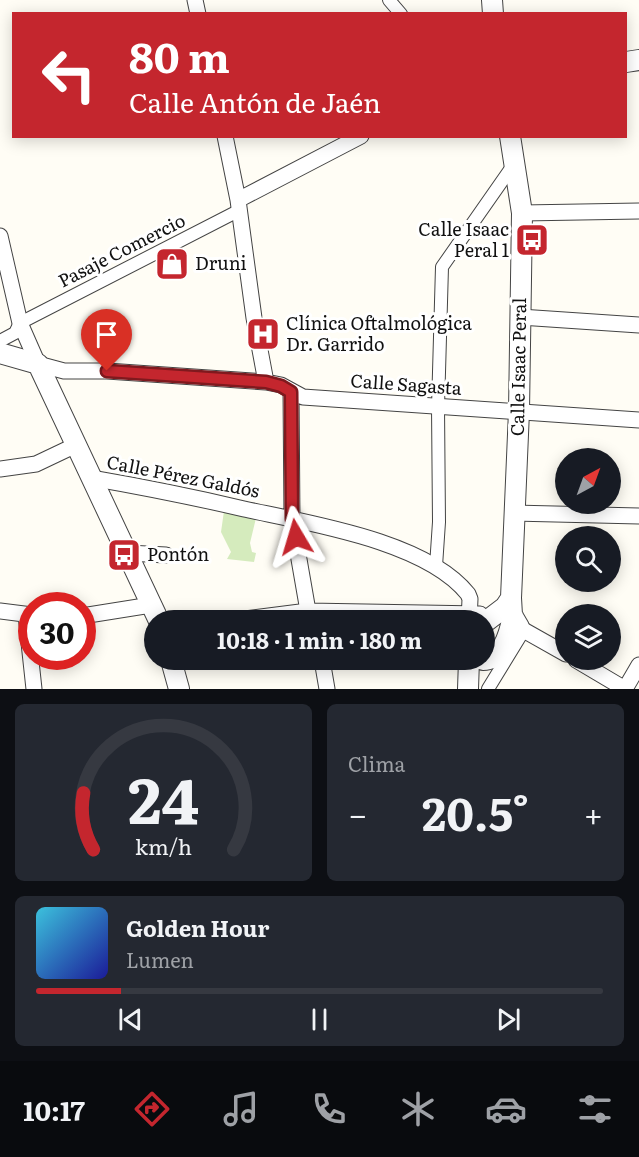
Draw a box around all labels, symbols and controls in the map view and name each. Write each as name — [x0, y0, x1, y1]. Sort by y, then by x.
text: 80 m — [129, 24, 230, 86]
icon: left — [30, 36, 108, 114]
text: Calle Antón de Jaén — [129, 81, 381, 121]
street label: Pasaje Comercio — [53, 206, 190, 293]
place label: Calle Isaac Peral 1 — [418, 215, 509, 263]
bus stop icon: Calle Isaac Peral 1 — [514, 222, 550, 258]
shop icon: Druni — [154, 246, 190, 282]
place label: Druni — [195, 249, 247, 276]
street label: Calle Isaac Peral — [503, 297, 532, 436]
pin — [81, 309, 132, 371]
place label: Clínica Oftalmológica Dr. Garrido — [286, 309, 472, 357]
hospital icon: Clínica Oftalmológica Dr. Garrido — [245, 316, 281, 352]
icon: arrive — [90, 318, 123, 351]
street label: Calle Sagasta — [350, 366, 463, 401]
street label: Calle Pérez Galdós — [105, 447, 262, 504]
north arrow — [555, 448, 621, 514]
map controls — [555, 448, 621, 670]
position arrow — [264, 505, 328, 569]
button: search — [555, 526, 621, 592]
bus stop icon: Pontón — [106, 537, 142, 573]
place label: Pontón — [147, 540, 209, 567]
speed limit sign: 30 — [18, 592, 96, 670]
button: layers — [555, 604, 621, 670]
text: 10:18 · 1 min · 180 m — [217, 623, 422, 656]
text: Clima — [348, 748, 405, 778]
text: 24 — [128, 751, 199, 843]
text: 20.5° — [422, 778, 529, 845]
text: − — [348, 788, 367, 837]
text: + — [584, 788, 603, 837]
text: km/h — [135, 830, 192, 862]
text: Golden Hour — [126, 911, 269, 944]
text: Lumen — [126, 944, 194, 974]
icon: previous — [114, 1003, 147, 1036]
icon: pause — [303, 1003, 336, 1036]
icon: next — [492, 1003, 525, 1036]
icon: directions — [131, 1088, 173, 1130]
icon: music — [220, 1088, 262, 1130]
icon: phone — [308, 1088, 350, 1130]
icon: climate — [397, 1088, 439, 1130]
icon: car — [485, 1088, 527, 1130]
icon: filters — [574, 1088, 616, 1130]
text: 10:17 — [23, 1089, 85, 1129]

